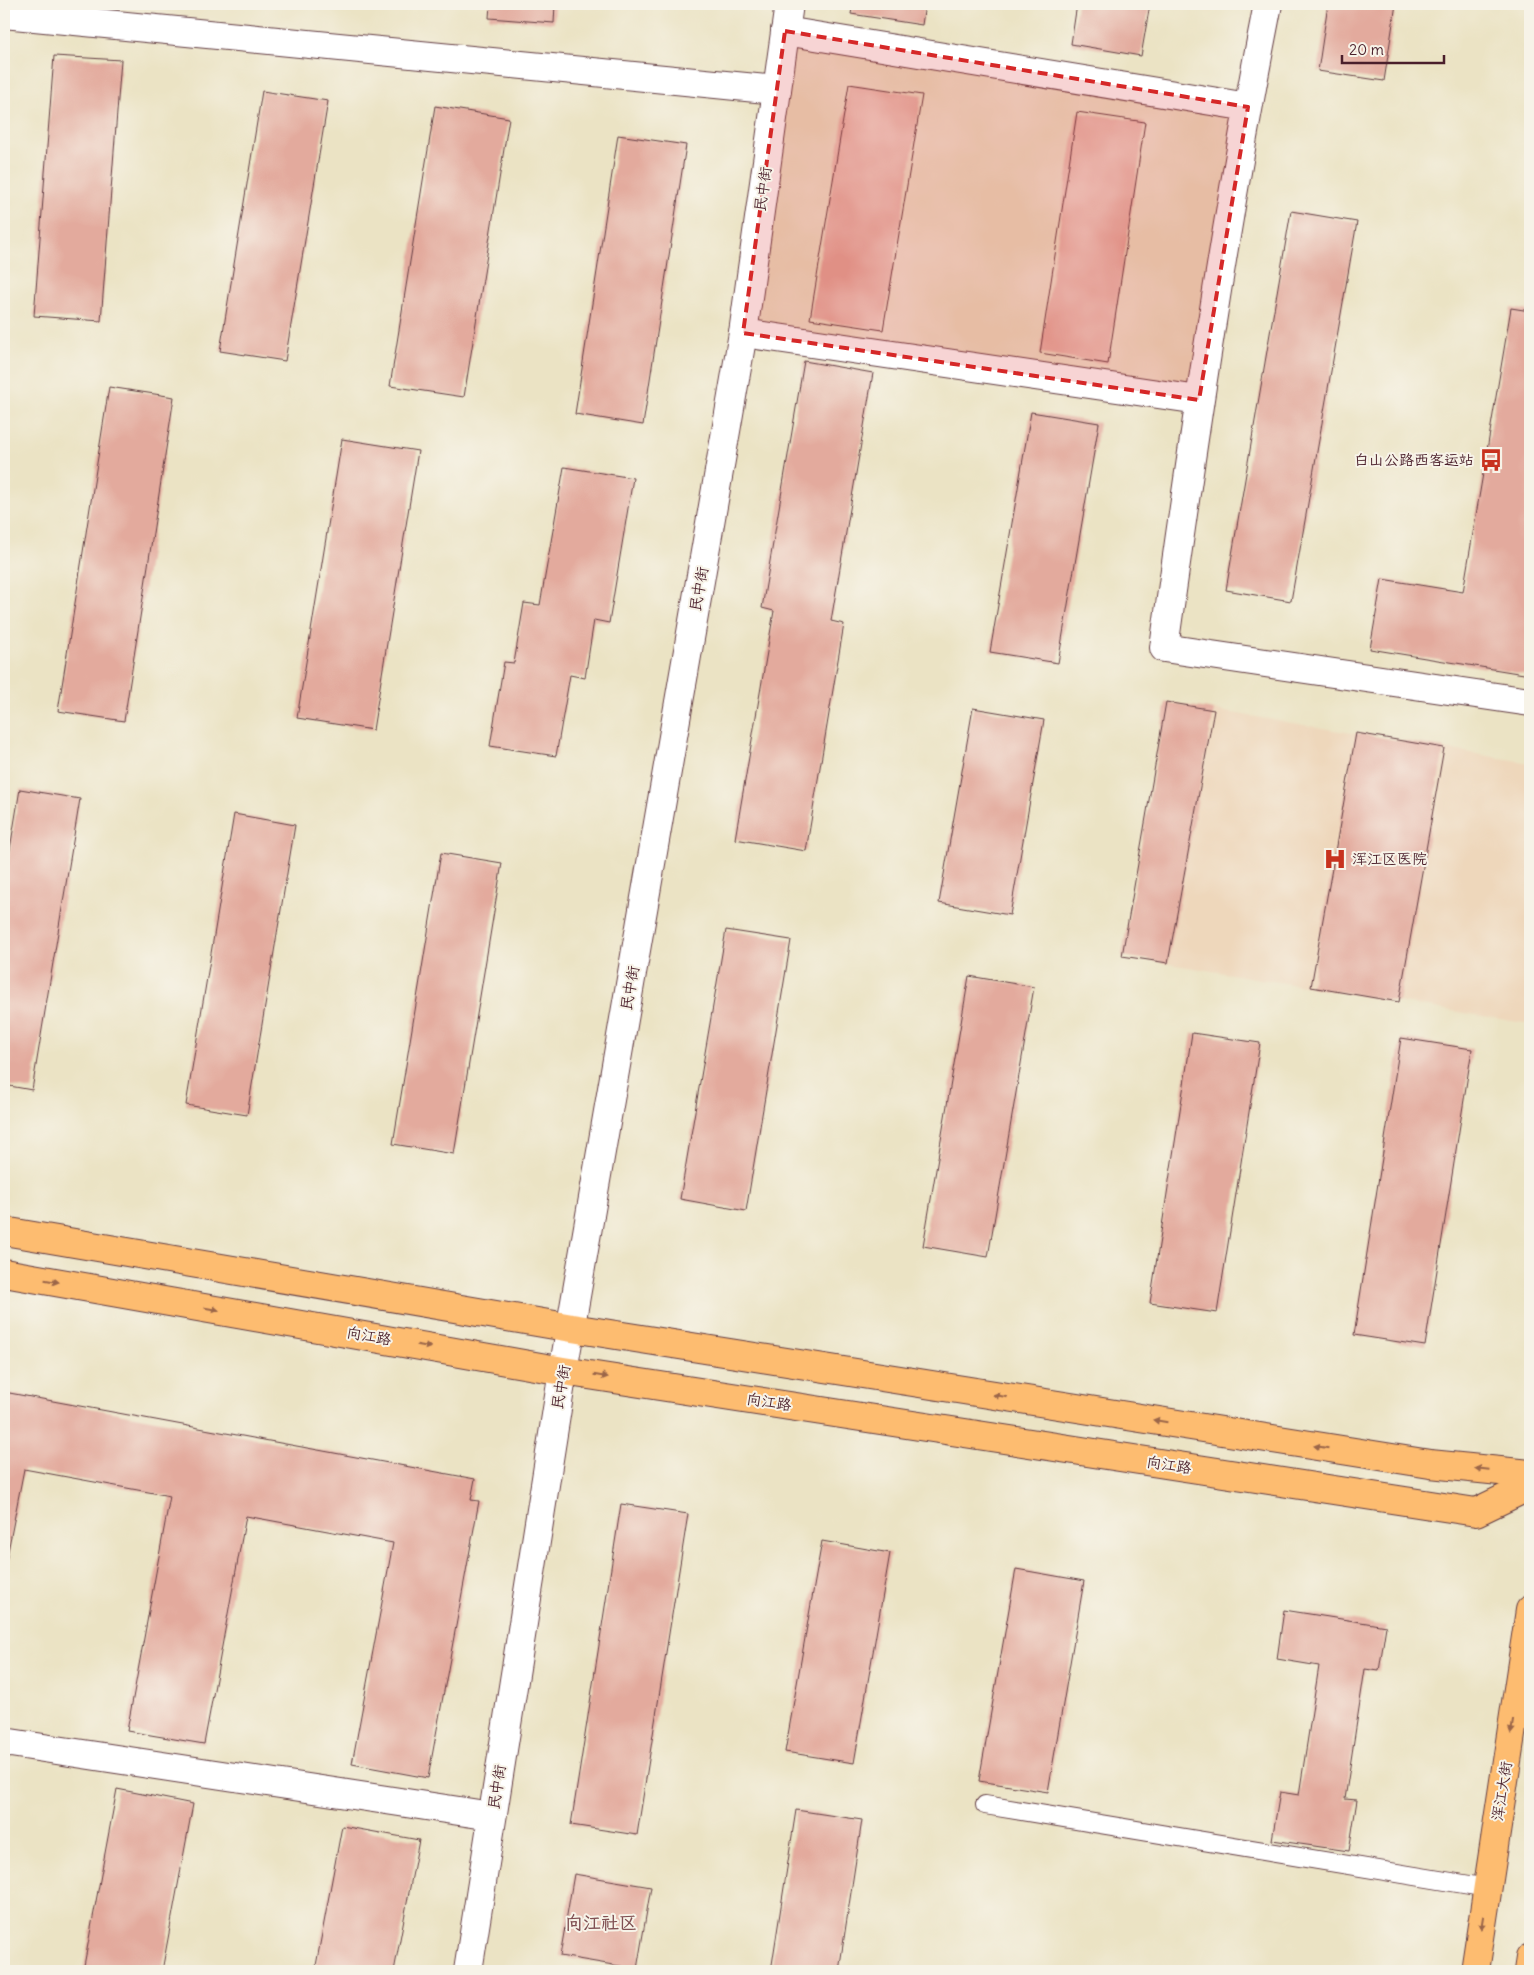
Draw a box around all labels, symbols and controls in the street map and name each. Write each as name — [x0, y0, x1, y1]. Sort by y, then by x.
scale bar — [1342, 32, 1444, 64]
text: 20 m — [1349, 40, 1384, 59]
street label: 民中街 — [750, 165, 775, 213]
bus stop icon: 白山公路西客运站 — [1478, 447, 1504, 473]
place label: 白山公路西客运站 — [1354, 450, 1474, 469]
street label: 民中街 — [685, 565, 712, 613]
hospital icon: 浑江区医院 — [1322, 846, 1348, 872]
place label: 浑江区医院 — [1352, 849, 1427, 868]
street label: 民中街 — [616, 964, 643, 1012]
one-way arrow — [44, 1277, 60, 1285]
one-way arrow — [204, 1305, 220, 1313]
street label: 向江路 — [345, 1322, 393, 1349]
one-way arrow — [416, 1343, 432, 1351]
street label: 民中街 — [547, 1363, 574, 1411]
one-way arrow — [593, 1373, 609, 1381]
street label: 向江路 — [745, 1389, 793, 1414]
one-way arrow — [992, 1391, 1008, 1399]
one-way arrow — [1152, 1417, 1168, 1425]
one-way arrow — [1313, 1442, 1329, 1450]
street label: 向江路 — [1145, 1452, 1193, 1477]
one-way arrow — [1473, 1465, 1489, 1473]
one-way arrow — [1508, 1720, 1516, 1736]
street label: 浑江大街 — [1487, 1760, 1516, 1822]
street label: 民中街 — [484, 1763, 509, 1811]
district label: 向江社区 — [565, 1911, 637, 1934]
one-way arrow — [1478, 1915, 1486, 1931]

